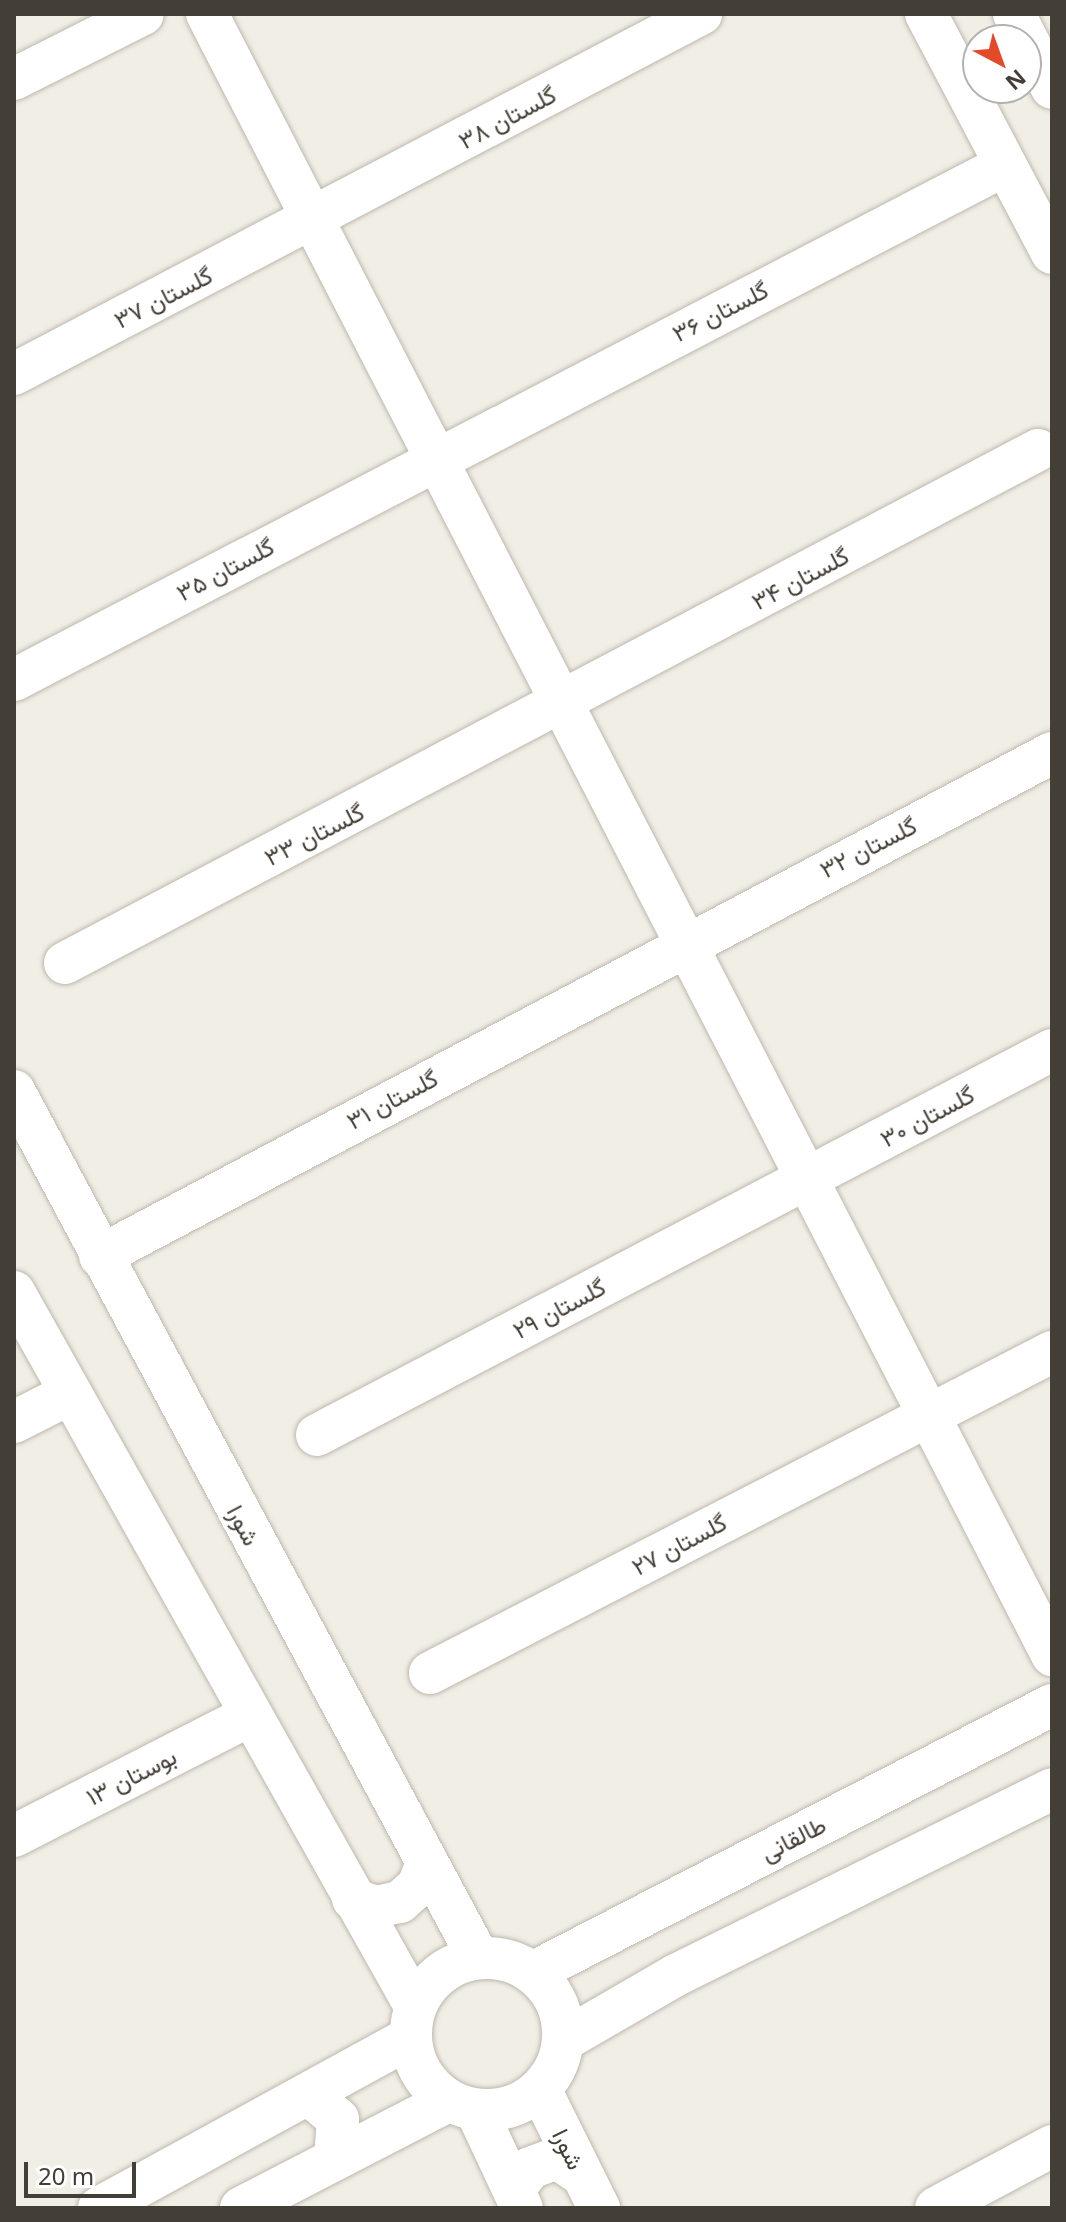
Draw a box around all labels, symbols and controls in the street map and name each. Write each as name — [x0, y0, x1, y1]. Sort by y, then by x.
north arrow — [962, 24, 1042, 104]
text: N — [1000, 63, 1033, 98]
street label: گلستان ۳۸ — [453, 79, 561, 155]
street label: گلستان ۳۷ — [109, 260, 217, 334]
street label: گلستان ۳۶ — [667, 275, 773, 347]
street label: گلستان ۳۵ — [171, 531, 279, 607]
street label: گلستان ۳۴ — [746, 540, 854, 616]
street label: گلستان ۳۳ — [259, 797, 369, 871]
street label: گلستان ۳۲ — [815, 810, 921, 884]
street label: گلستان ۳۱ — [341, 1063, 443, 1135]
street label: گلستان ۳۰ — [875, 1079, 979, 1153]
street label: گلستان ۲۹ — [508, 1272, 610, 1344]
street label: شورا — [221, 1500, 267, 1550]
street label: گلستان ۲۷ — [627, 1507, 731, 1581]
street label: بوستان ۱۳ — [81, 1741, 181, 1811]
street label: طالقانی — [756, 1809, 830, 1867]
street label: شورا — [547, 2124, 591, 2174]
scale bar — [28, 2146, 140, 2196]
text: 20 m — [38, 2159, 94, 2192]

